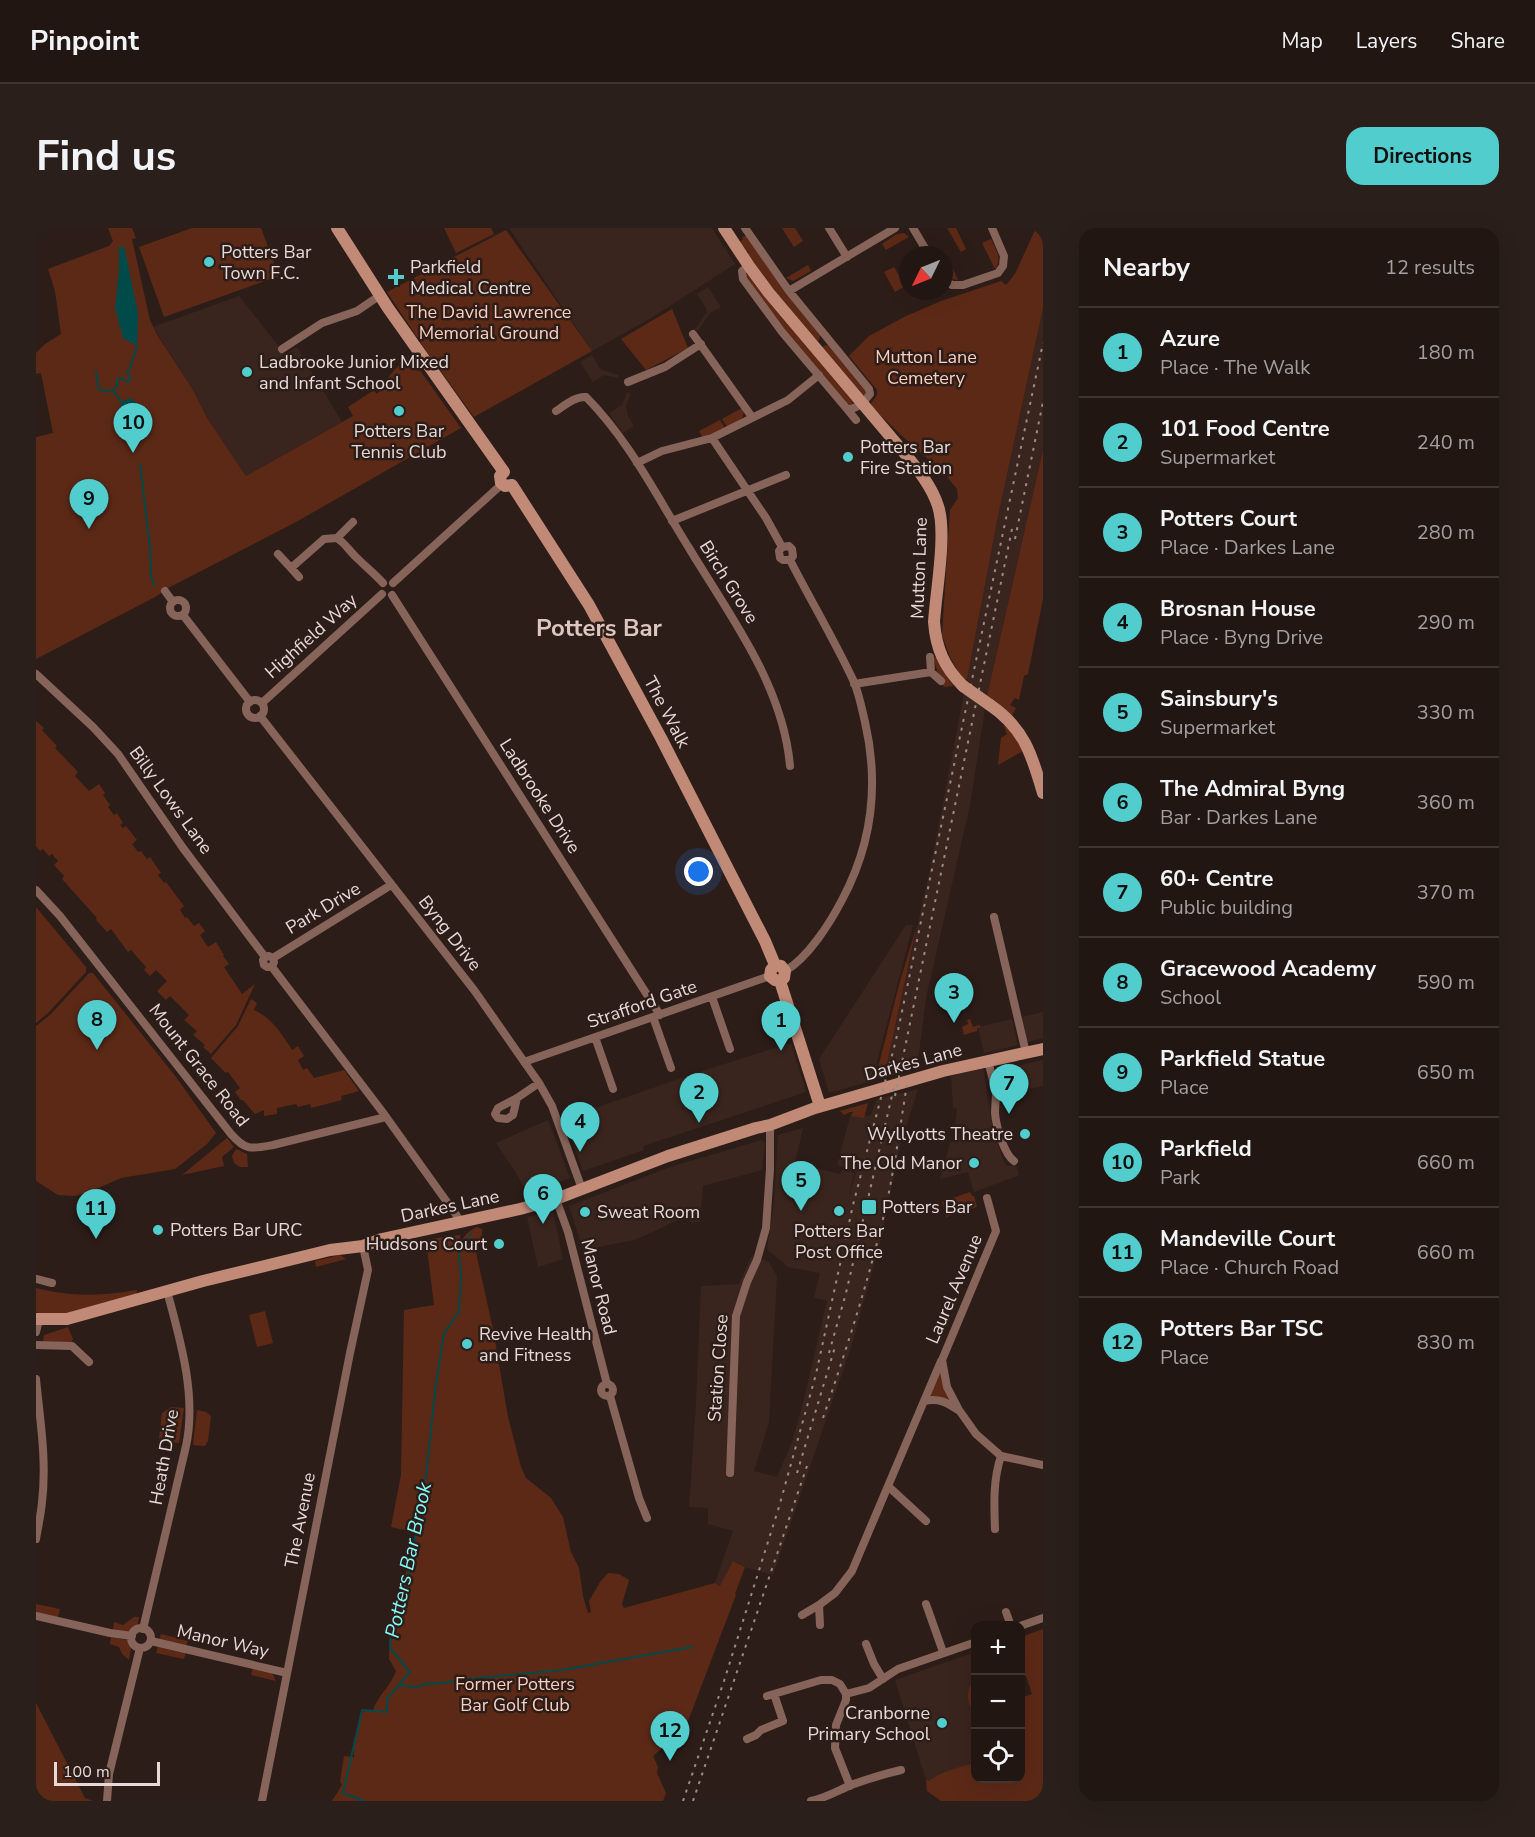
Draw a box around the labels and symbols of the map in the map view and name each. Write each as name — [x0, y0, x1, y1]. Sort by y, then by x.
place label: Potters Bar Town F.C. — [221, 240, 312, 285]
north arrow — [899, 246, 953, 300]
marker: Potters Bar Town F.C. — [202, 255, 216, 269]
place label: Parkfield Medical Centre — [410, 255, 531, 300]
marker: Parkfield Medical Centre — [387, 268, 405, 286]
park label: The David Lawrence Memorial Ground — [407, 300, 571, 345]
park label: Mutton Lane Cemetery — [875, 345, 977, 390]
place label: Ladbrooke Junior Mixed and Infant School — [259, 350, 449, 395]
marker: Ladbrooke Junior Mixed and Infant School — [240, 365, 254, 379]
pin: 10 — [114, 404, 152, 453]
marker: Potters Bar Tennis Club — [392, 404, 406, 418]
place label: Potters Bar Tennis Club — [352, 419, 446, 464]
place label: Potters Bar Fire Station — [860, 435, 952, 480]
marker: Potters Bar Fire Station — [841, 450, 855, 464]
pin: 9 — [70, 480, 108, 529]
street label: Mutton Lane — [905, 517, 933, 619]
street label: Birch Grove — [694, 536, 764, 628]
street label: Highfield Way — [260, 588, 363, 684]
district label: Potters Bar — [536, 612, 663, 644]
street label: The Walk — [638, 672, 696, 753]
street label: Ladbrooke Drive — [494, 734, 586, 858]
street label: Billy Lows Lane — [124, 741, 218, 859]
your location — [684, 857, 713, 886]
street label: Park Drive — [281, 876, 365, 940]
street label: Byng Drive — [413, 890, 487, 976]
street label: Strafford Gate — [584, 974, 700, 1034]
pin: 3 — [934, 974, 974, 1023]
street label: Mount Grace Road — [143, 999, 255, 1131]
pin: 8 — [78, 1000, 116, 1050]
pin: 1 — [762, 1002, 800, 1051]
street label: Darkes Lane — [862, 1037, 964, 1087]
pin: 7 — [990, 1064, 1028, 1114]
pin: 2 — [680, 1074, 718, 1123]
pin: 4 — [560, 1102, 600, 1152]
place label: Wyllyotts Theatre — [867, 1122, 1013, 1146]
marker: Wyllyotts Theatre — [1018, 1127, 1032, 1141]
place label: The Old Manor — [841, 1151, 963, 1175]
marker: The Old Manor — [967, 1156, 981, 1170]
pin: 5 — [782, 1162, 820, 1211]
pin: 6 — [524, 1174, 562, 1224]
street label: Darkes Lane — [399, 1184, 501, 1228]
pin: 11 — [76, 1190, 116, 1239]
place label: Potters Bar — [882, 1195, 973, 1219]
marker: Potters Bar — [860, 1198, 878, 1216]
place label: Sweat Room — [597, 1200, 700, 1224]
marker: Potters Bar Post Office — [832, 1204, 846, 1218]
marker: Sweat Room — [578, 1205, 592, 1219]
place label: Potters Bar URC — [170, 1218, 302, 1242]
place label: Potters Bar Post Office — [794, 1219, 885, 1264]
marker: Potters Bar URC — [151, 1223, 165, 1237]
street label: Laurel Avenue — [920, 1231, 988, 1347]
place label: Hudsons Court — [366, 1232, 488, 1256]
street label: Manor Road — [575, 1236, 623, 1338]
marker: Hudsons Court — [492, 1237, 506, 1251]
street label: Station Close — [702, 1313, 734, 1423]
place label: Revive Health and Fitness — [479, 1322, 592, 1367]
marker: Revive Health and Fitness — [460, 1337, 474, 1351]
street label: Heath Drive — [144, 1407, 184, 1507]
street label: The Avenue — [279, 1470, 321, 1570]
water label: Potters Bar Brook — [379, 1479, 438, 1640]
street label: Manor Way — [175, 1619, 272, 1663]
park label: Former Potters Bar Golf Club — [455, 1672, 575, 1717]
place label: Cranborne Primary School — [807, 1701, 931, 1746]
pin: 12 — [650, 1712, 690, 1761]
marker: Cranborne Primary School — [935, 1716, 949, 1730]
scale bar — [54, 1759, 160, 1786]

